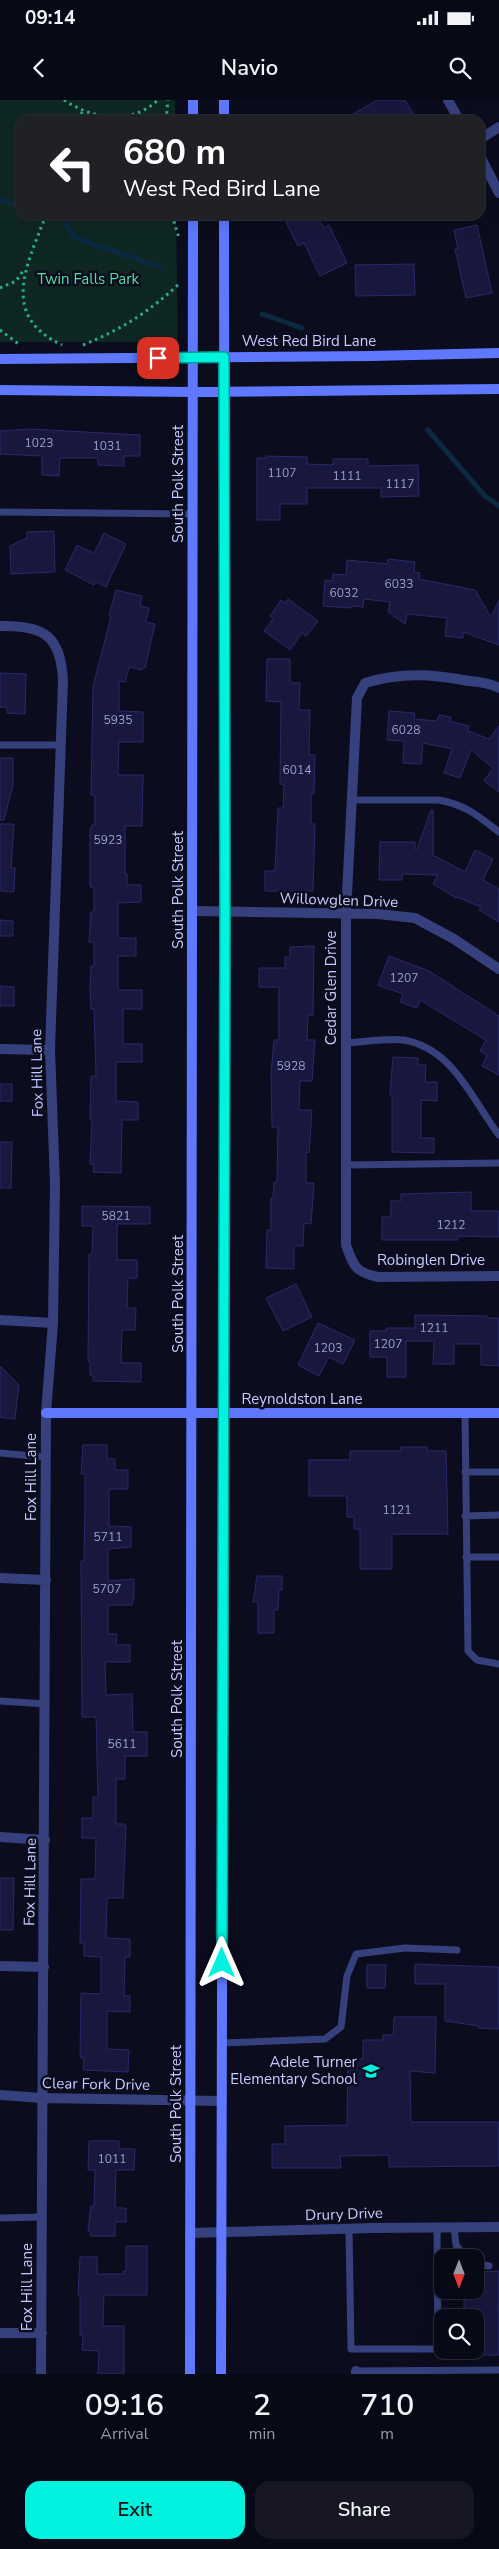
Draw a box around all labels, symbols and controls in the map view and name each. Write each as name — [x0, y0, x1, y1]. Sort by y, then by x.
text: 09:14 — [25, 5, 75, 31]
text: Navio — [221, 53, 278, 83]
icon: back — [25, 54, 53, 82]
icon: search — [446, 54, 474, 82]
text: 680 m — [123, 129, 226, 176]
icon: left — [40, 135, 105, 200]
text: West Red Bird Lane — [123, 174, 320, 204]
park label: Twin Falls Park — [37, 269, 140, 289]
street label: West Red Bird Lane — [242, 331, 376, 351]
pin — [137, 337, 179, 379]
icon: arrive — [144, 344, 172, 372]
street label: South Polk Street — [168, 424, 188, 543]
house number: 1023 — [25, 435, 53, 451]
house number: 1031 — [93, 438, 121, 454]
house number: 1107 — [268, 465, 296, 481]
house number: 1111 — [333, 468, 361, 484]
house number: 1117 — [386, 476, 414, 492]
house number: 6033 — [385, 576, 413, 592]
house number: 6032 — [330, 585, 358, 601]
house number: 5935 — [104, 712, 132, 728]
house number: 6028 — [392, 722, 420, 738]
house number: 6014 — [283, 762, 311, 778]
street label: South Polk Street — [168, 830, 188, 949]
house number: 5923 — [94, 832, 122, 848]
street label: Willowglen Drive — [279, 888, 399, 912]
street label: Cedar Glen Drive — [321, 931, 341, 1045]
house number: 1207 — [390, 970, 418, 986]
street label: Fox Hill Lane — [26, 1029, 48, 1117]
house number: 5928 — [277, 1058, 305, 1074]
house number: 5821 — [102, 1208, 130, 1224]
house number: 1212 — [437, 1217, 465, 1233]
street label: South Polk Street — [168, 1234, 188, 1353]
street label: Robinglen Drive — [377, 1250, 485, 1270]
house number: 1211 — [420, 1320, 448, 1336]
house number: 1207 — [374, 1336, 402, 1352]
house number: 1203 — [314, 1340, 342, 1356]
street label: Reynoldston Lane — [241, 1389, 363, 1409]
street label: Fox Hill Lane — [21, 1433, 41, 1521]
house number: 1121 — [383, 1502, 411, 1518]
house number: 5711 — [94, 1529, 122, 1545]
house number: 5707 — [93, 1581, 121, 1597]
street label: South Polk Street — [167, 1639, 187, 1758]
house number: 5611 — [108, 1736, 136, 1752]
street label: Fox Hill Lane — [19, 1838, 41, 1926]
position arrow — [195, 1936, 247, 1988]
street label: South Polk Street — [166, 2044, 186, 2163]
place label: Adele Turner Elementary School — [230, 2052, 358, 2089]
school or university icon: Adele Turner Elementary School — [361, 2061, 381, 2081]
street label: Clear Fork Drive — [42, 2073, 150, 2095]
house number: 1011 — [98, 2151, 126, 2167]
street label: Drury Drive — [305, 2203, 383, 2225]
street label: Fox Hill Lane — [17, 2243, 37, 2331]
north arrow — [434, 2249, 484, 2299]
map controls — [434, 2249, 484, 2359]
button: search — [434, 2309, 484, 2359]
text: 09:16 — [85, 2385, 164, 2426]
text: 2 — [253, 2385, 271, 2426]
text: 710 — [360, 2385, 414, 2426]
text: Arrival — [100, 2423, 148, 2445]
text: min — [249, 2423, 275, 2445]
text: m — [380, 2423, 394, 2445]
button: Exit — [25, 2481, 245, 2539]
button: Share — [255, 2481, 474, 2539]

